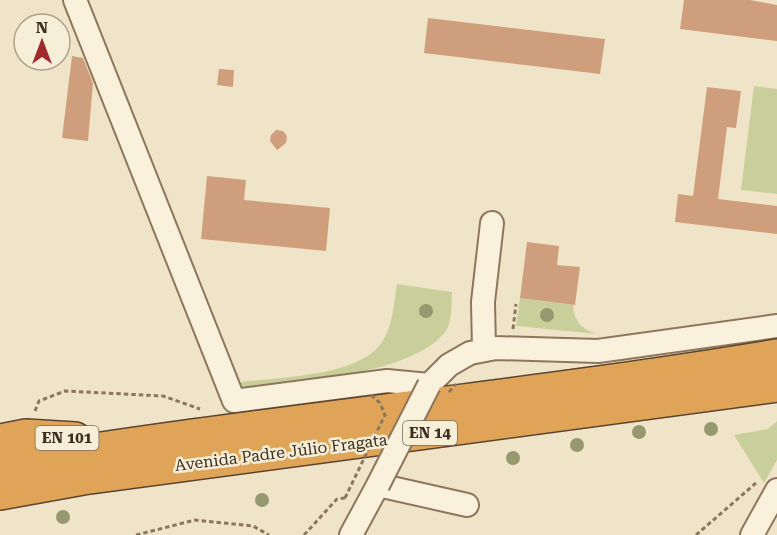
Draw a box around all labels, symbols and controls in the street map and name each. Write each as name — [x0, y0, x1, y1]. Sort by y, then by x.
north arrow — [12, 12, 72, 72]
text: N — [36, 18, 48, 37]
road number: EN 14 — [403, 421, 457, 445]
road number: EN 101 — [36, 426, 98, 450]
street label: Avenida Padre Júlio Fragata — [174, 430, 389, 475]

